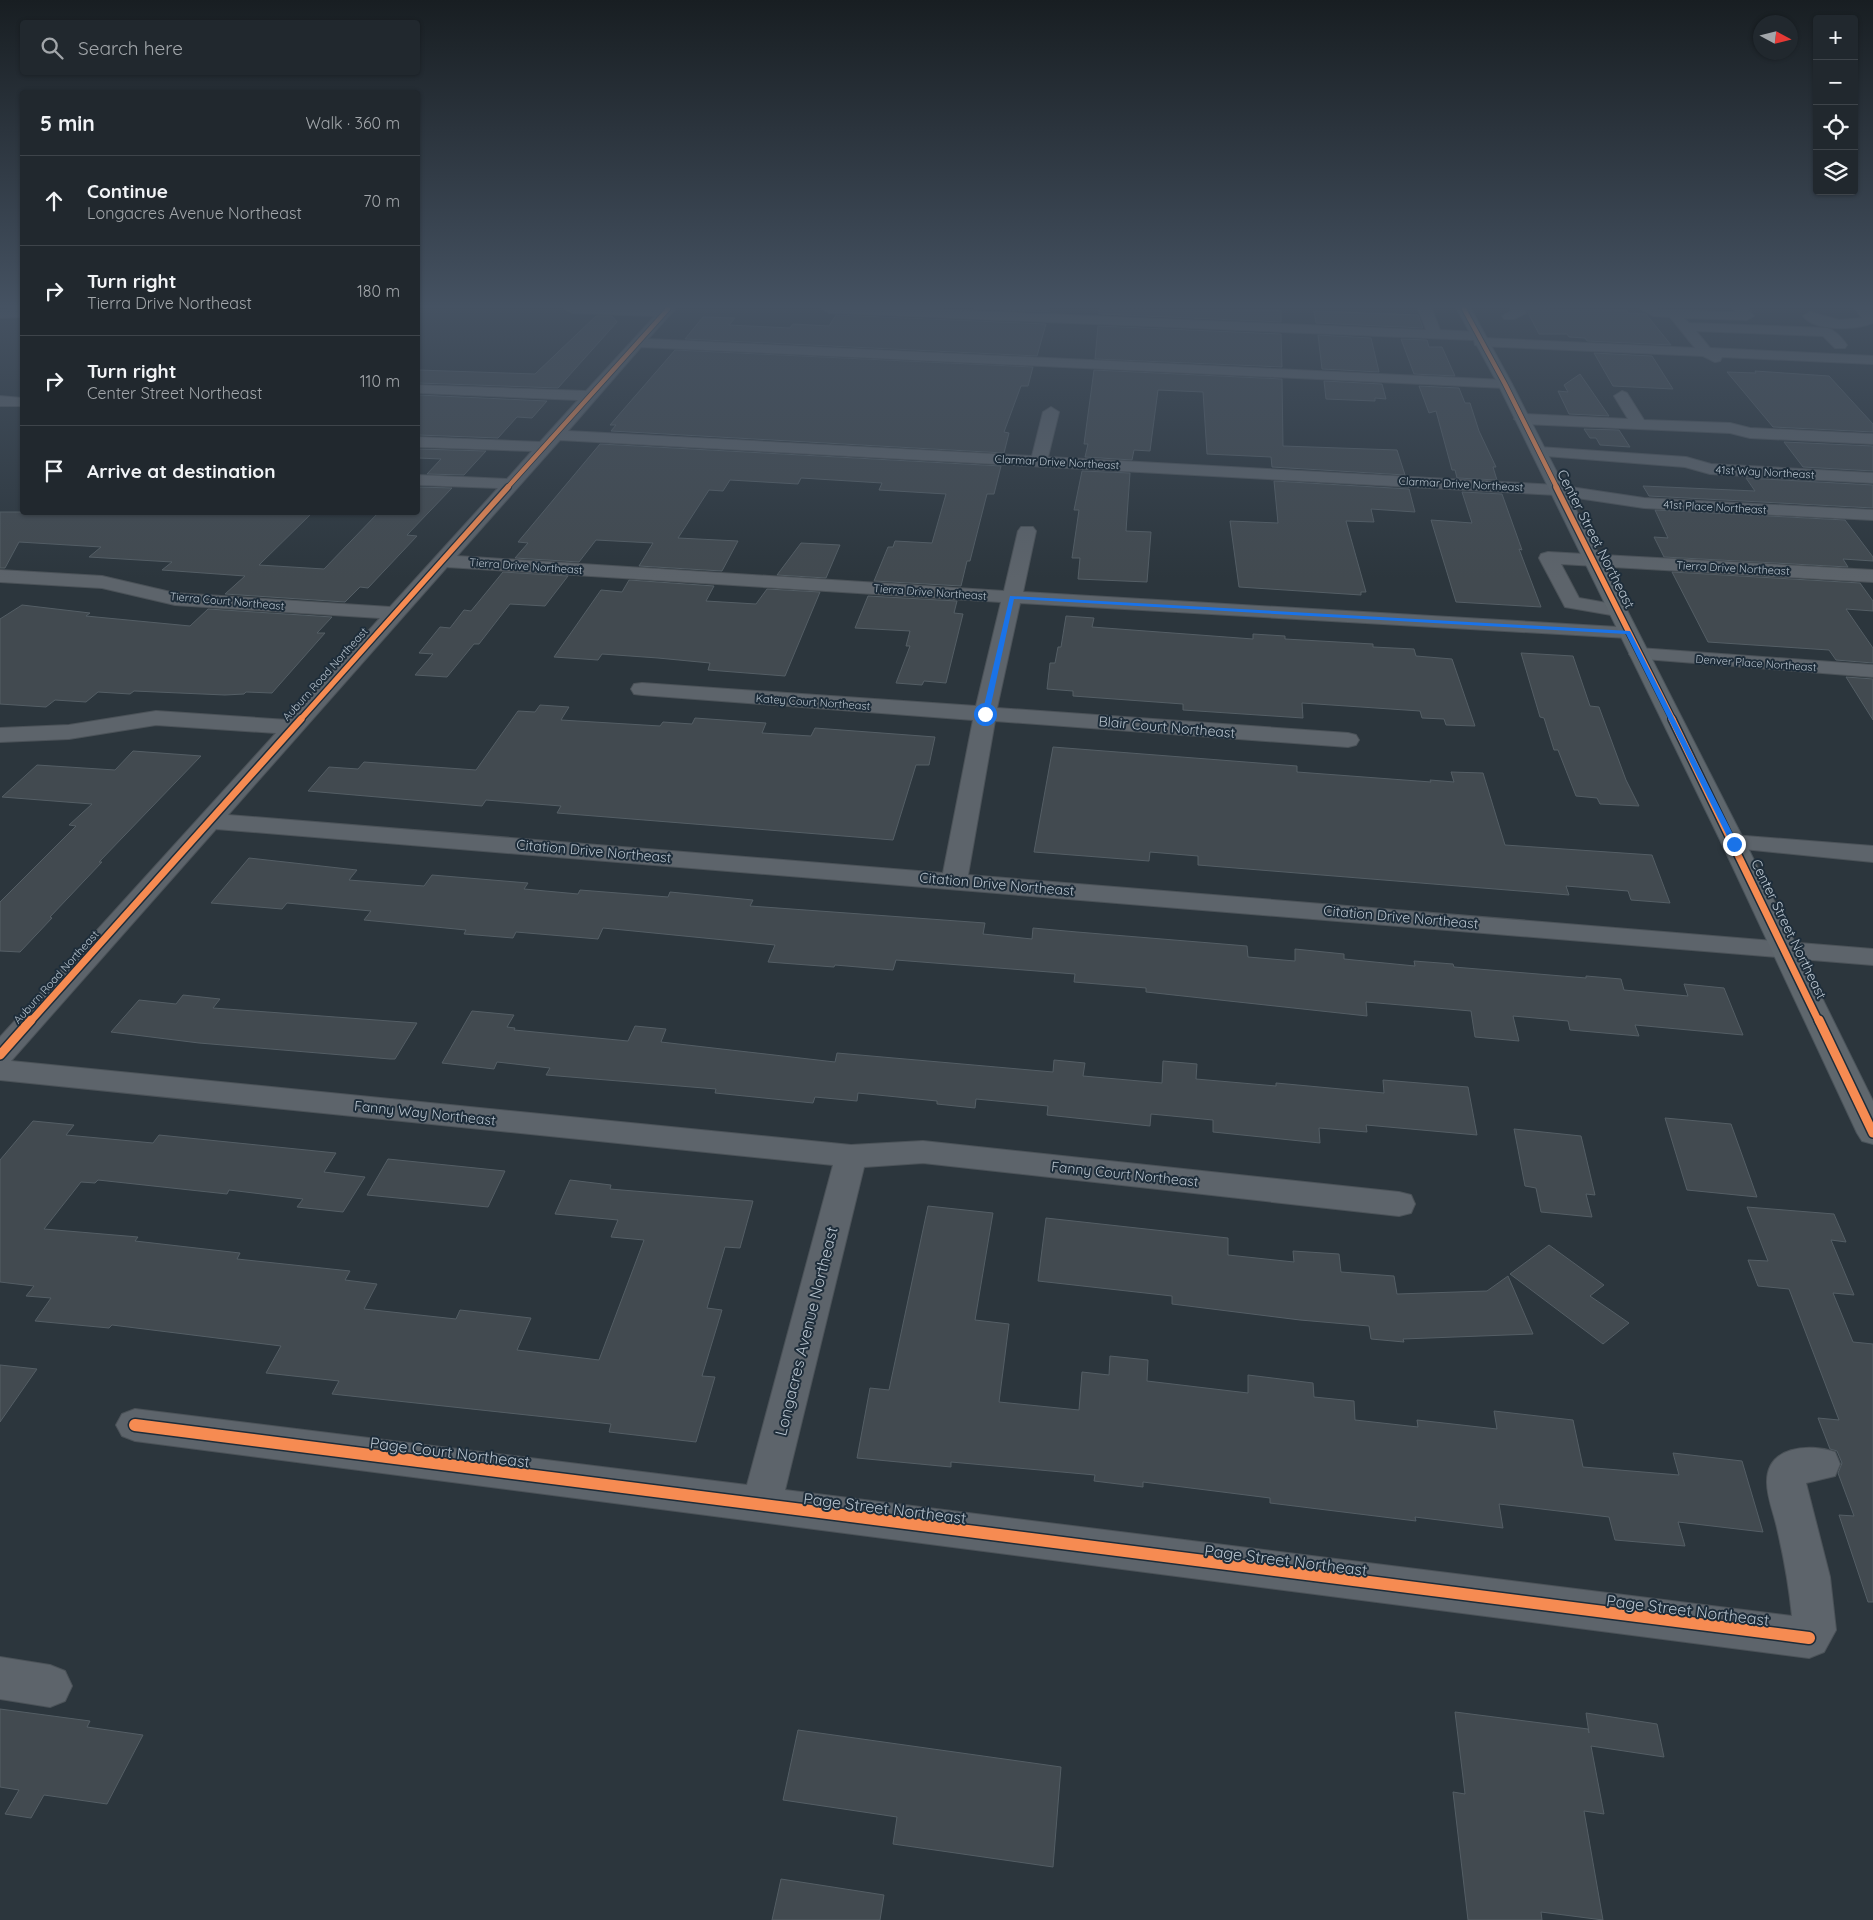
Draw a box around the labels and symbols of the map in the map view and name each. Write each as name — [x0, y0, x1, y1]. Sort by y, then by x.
north arrow — [1753, 15, 1798, 60]
street label: Clarmar Drive Northeast — [994, 452, 1120, 472]
street label: 41st Way Northeast — [1715, 462, 1815, 482]
street label: Center Street Northeast — [1553, 467, 1639, 612]
street label: Clarmar Drive Northeast — [1398, 474, 1524, 494]
street label: 41st Place Northeast — [1663, 497, 1767, 517]
street label: Tierra Drive Northeast — [469, 555, 583, 577]
street label: Tierra Drive Northeast — [1676, 558, 1790, 578]
street label: Tierra Drive Northeast — [873, 581, 987, 603]
street label: Tierra Court Northeast — [169, 589, 285, 613]
street label: Auburn Road Northeast — [279, 624, 371, 724]
street label: Denver Place Northeast — [1695, 652, 1817, 674]
street label: Katey Court Northeast — [755, 691, 871, 713]
route start — [974, 703, 997, 726]
street label: Blair Court Northeast — [1098, 712, 1236, 742]
route end — [1723, 833, 1746, 856]
street label: Citation Drive Northeast — [516, 835, 672, 867]
street label: Center Street Northeast — [1747, 856, 1831, 1002]
street label: Citation Drive Northeast — [919, 868, 1075, 900]
street label: Citation Drive Northeast — [1323, 901, 1479, 933]
street label: Auburn Road Northeast — [10, 927, 102, 1027]
street label: Fanny Way Northeast — [353, 1097, 497, 1129]
street label: Fanny Court Northeast — [1050, 1157, 1200, 1191]
street label: Longacres Avenue Northeast — [770, 1224, 842, 1438]
street label: Page Court Northeast — [369, 1432, 531, 1472]
street label: Page Street Northeast — [802, 1488, 968, 1528]
street label: Page Street Northeast — [1203, 1540, 1369, 1580]
street label: Page Street Northeast — [1605, 1590, 1771, 1630]

